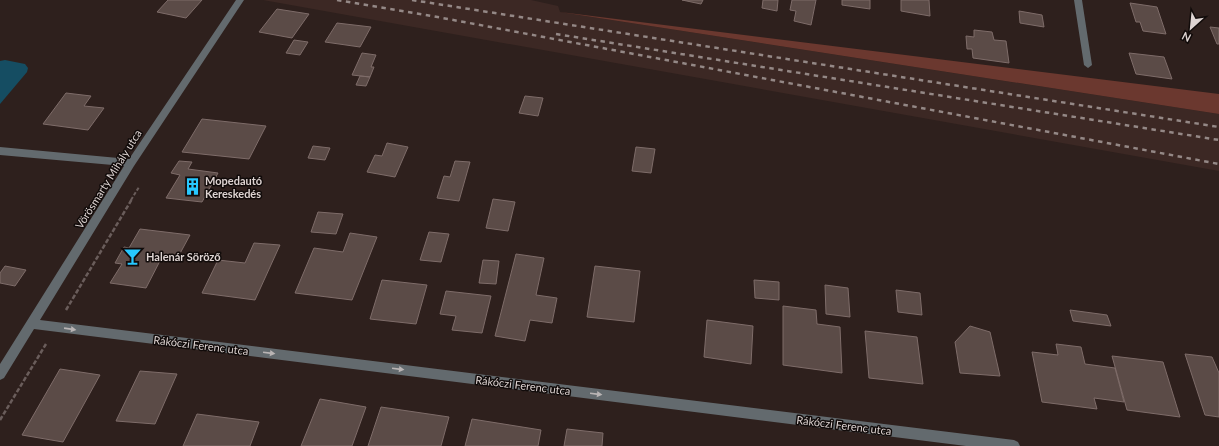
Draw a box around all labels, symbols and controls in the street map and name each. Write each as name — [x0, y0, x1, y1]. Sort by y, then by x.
north arrow — [1171, 8, 1211, 48]
text: N — [1180, 30, 1193, 45]
street label: Vörösmarty Mihály utca — [72, 127, 144, 231]
place label: Mopedautó Kereskedés — [205, 174, 262, 200]
building icon: Mopedautó Kereskedés — [182, 176, 202, 196]
bar icon: Halenár Söröző — [123, 246, 143, 266]
place label: Halenár Söröző — [146, 250, 221, 263]
one-way arrow — [64, 326, 76, 332]
street label: Rákóczi Ferenc utca — [153, 333, 249, 357]
one-way arrow — [263, 350, 275, 357]
one-way arrow — [392, 366, 404, 373]
street label: Rákóczi Ferenc utca — [475, 373, 571, 397]
one-way arrow — [590, 391, 602, 397]
street label: Rákóczi Ferenc utca — [796, 413, 892, 437]

